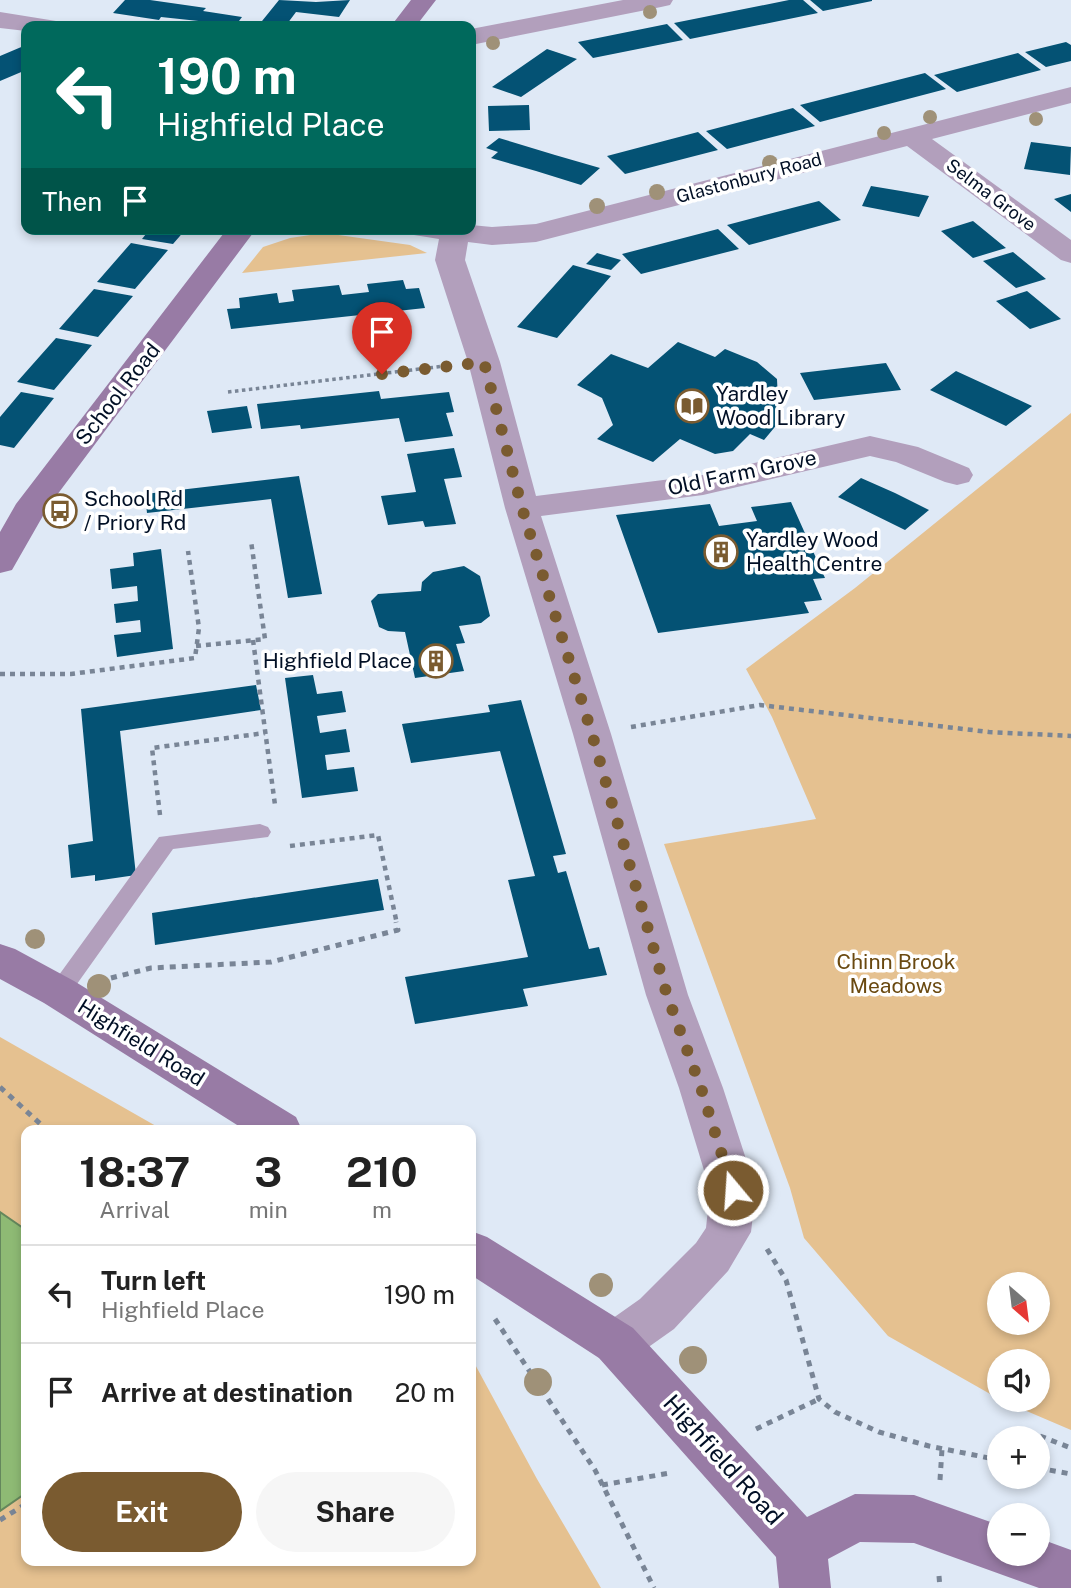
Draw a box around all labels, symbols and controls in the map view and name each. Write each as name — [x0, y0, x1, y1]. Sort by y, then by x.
text: 190 m — [157, 47, 297, 105]
icon: left — [42, 49, 133, 140]
text: Highfield Place — [157, 106, 385, 143]
street label: Glastonbury Road — [674, 148, 824, 207]
street label: Selma Grove — [942, 154, 1040, 235]
icon: arrive — [116, 182, 154, 220]
text: Then — [42, 186, 102, 217]
pin — [352, 302, 412, 374]
icon: arrive — [363, 313, 401, 351]
street label: School Road — [70, 338, 165, 450]
place label: Yardley Wood Library — [716, 381, 846, 430]
library icon: Yardley Wood Library — [673, 387, 711, 425]
street label: Old Farm Grove — [665, 445, 819, 500]
place label: School Rd / Priory Rd — [84, 486, 186, 535]
bus stop icon: School Rd / Priory Rd — [41, 492, 79, 530]
place label: Yardley Wood Health Centre — [746, 527, 882, 576]
building icon: Yardley Wood Health Centre — [702, 533, 740, 571]
building icon: Highfield Place — [417, 642, 455, 680]
place label: Highfield Place — [263, 648, 412, 673]
park label: Chinn Brook Meadows — [837, 949, 956, 998]
street label: Highfield Road — [73, 994, 209, 1091]
text: 18:37 — [79, 1147, 190, 1196]
text: 3 — [254, 1147, 282, 1196]
text: 210 — [346, 1147, 418, 1196]
position arrow — [696, 1153, 770, 1227]
text: Arrival — [99, 1196, 170, 1223]
text: min — [249, 1196, 288, 1223]
text: m — [372, 1196, 392, 1223]
text: Turn left — [101, 1265, 206, 1296]
north arrow — [987, 1272, 1050, 1335]
map controls — [987, 1272, 1050, 1566]
icon: left — [42, 1275, 80, 1313]
text: 190 m — [384, 1279, 455, 1310]
text: Highfield Place — [101, 1296, 265, 1323]
button: sound — [987, 1349, 1050, 1412]
icon: arrive — [42, 1373, 80, 1411]
text: Arrive at destination — [101, 1377, 353, 1408]
text: 20 m — [395, 1377, 455, 1408]
street label: Highfield Road — [658, 1389, 789, 1530]
button: + — [987, 1426, 1050, 1489]
button: Exit — [42, 1472, 242, 1552]
button: Share — [256, 1472, 455, 1552]
button: − — [987, 1503, 1050, 1566]

